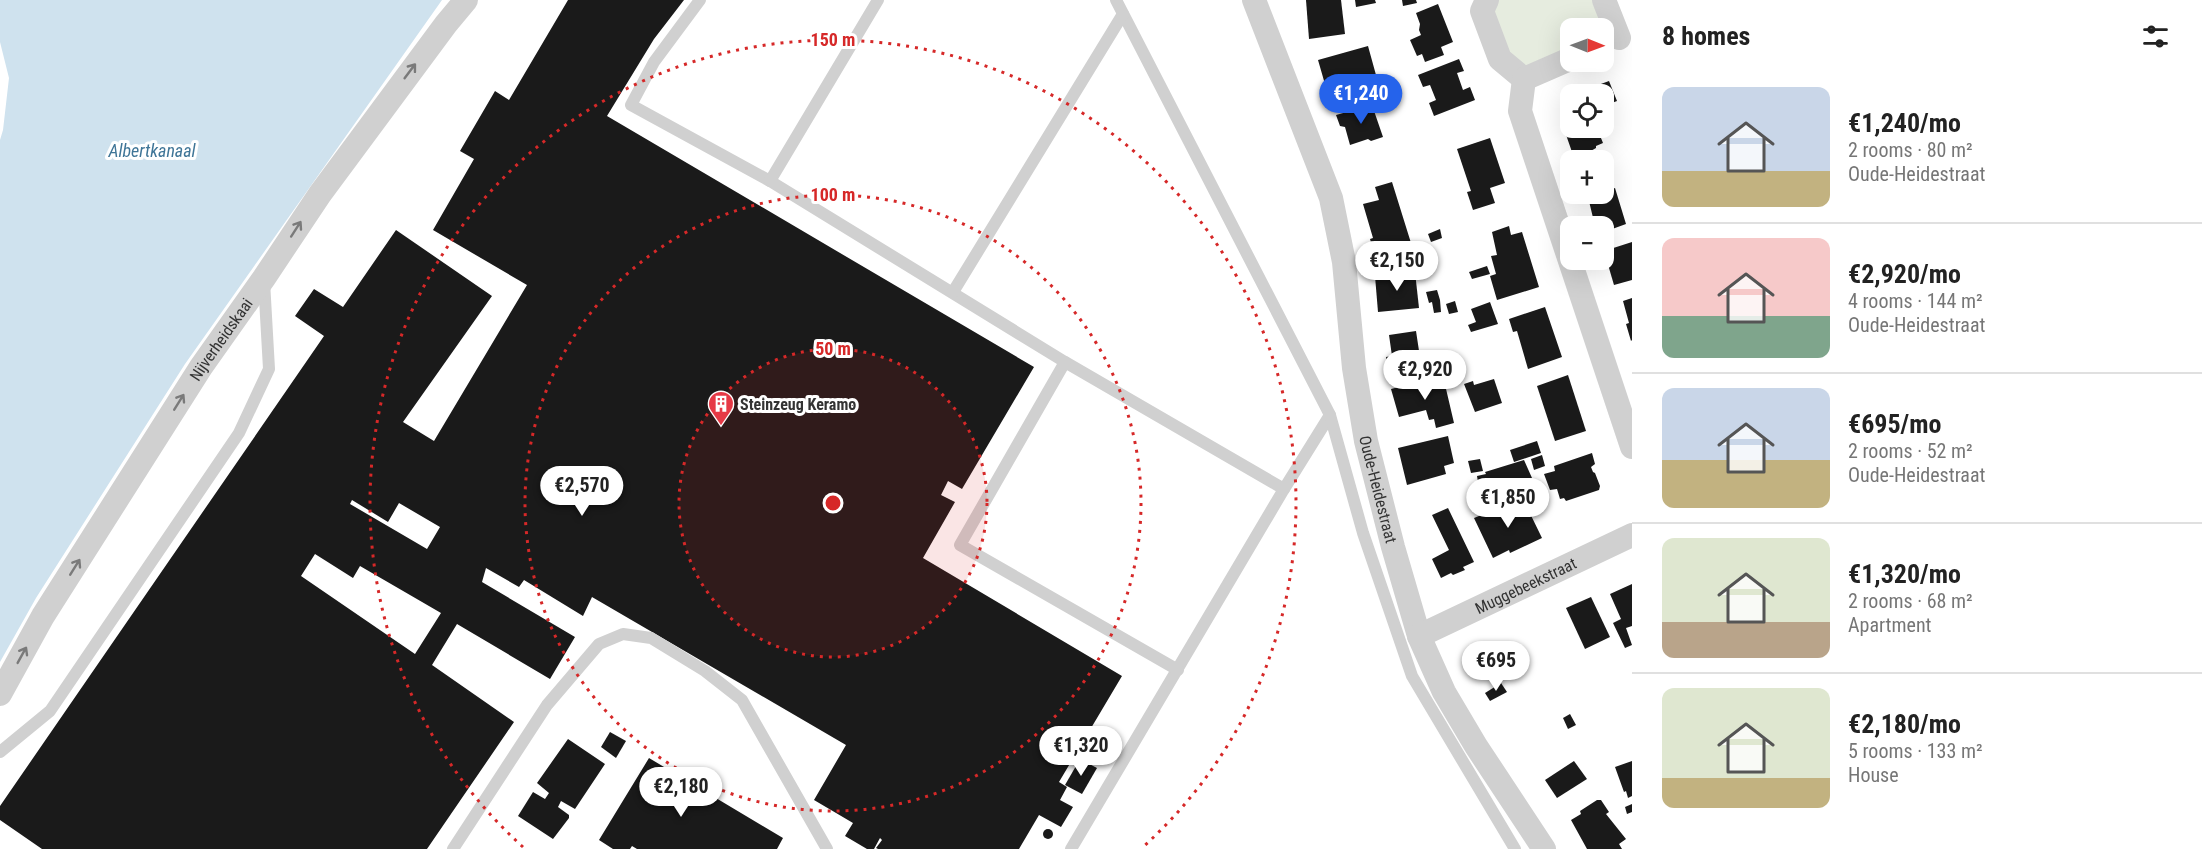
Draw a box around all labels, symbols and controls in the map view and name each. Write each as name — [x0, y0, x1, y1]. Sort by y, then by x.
north arrow — [1560, 18, 1614, 72]
map controls — [1560, 18, 1614, 270]
icon: filters — [2139, 20, 2172, 53]
text: 8 homes — [1662, 21, 1750, 51]
text: 150 m — [811, 29, 855, 50]
one-way arrow — [404, 64, 417, 80]
pin: €1,240 — [1312, 74, 1410, 125]
text: €1,240 — [1333, 81, 1389, 105]
button: locate — [1560, 84, 1614, 138]
text: €1,240/mo — [1848, 108, 1961, 138]
icon: home — [1710, 111, 1782, 183]
text: 2 rooms · 80 m² — [1848, 138, 1973, 162]
water label: Albertkanaal — [107, 140, 197, 161]
button: + — [1560, 150, 1614, 204]
text: Oude-Heidestraat — [1848, 162, 1985, 186]
text: 100 m — [811, 184, 855, 205]
button: − — [1560, 216, 1614, 270]
one-way arrow — [290, 222, 302, 238]
pin: €2,150 — [1348, 241, 1446, 292]
text: €2,150 — [1369, 248, 1425, 272]
text: €2,920/mo — [1848, 259, 1961, 289]
icon: home — [1710, 262, 1782, 334]
text: 4 rooms · 144 m² — [1848, 289, 1983, 313]
street label: Nijverheidskaai — [186, 295, 257, 384]
text: Oude-Heidestraat — [1848, 313, 1985, 337]
text: 50 m — [815, 338, 851, 359]
pin: €2,920 — [1376, 350, 1474, 401]
text: €2,920 — [1397, 357, 1453, 381]
building icon: Steinzeug Keramo — [706, 389, 736, 427]
one-way arrow — [173, 394, 185, 411]
place label: Steinzeug Keramo — [740, 395, 856, 414]
text: €695/mo — [1848, 409, 1941, 439]
icon: home — [1710, 412, 1782, 484]
street label: Oude-Heidestraat — [1355, 434, 1401, 545]
text: 2 rooms · 52 m² — [1848, 439, 1973, 463]
text: Oude-Heidestraat — [1848, 463, 1985, 487]
pin: €2,570 — [533, 466, 631, 517]
text: €2,570 — [554, 473, 610, 497]
pin: €1,850 — [1459, 478, 1557, 529]
text: €1,850 — [1480, 485, 1536, 509]
centre of rings — [823, 493, 843, 513]
street label: Muggebeekstraat — [1472, 554, 1580, 618]
one-way arrow — [69, 559, 81, 576]
text: €1,320/mo — [1848, 559, 1961, 589]
icon: home — [1710, 562, 1782, 634]
text: 2 rooms · 68 m² — [1848, 589, 1973, 613]
text: Apartment — [1848, 613, 1932, 637]
pin: €695 — [1460, 641, 1532, 692]
one-way arrow — [16, 647, 28, 664]
text: €695 — [1476, 648, 1516, 672]
text: €2,180/mo — [1848, 709, 1961, 739]
icon: home — [1710, 712, 1782, 784]
pin: €1,320 — [1032, 726, 1130, 777]
text: €1,320 — [1053, 733, 1109, 757]
text: 5 rooms · 133 m² — [1848, 739, 1983, 763]
text: House — [1848, 763, 1899, 787]
pin: €2,180 — [632, 767, 730, 818]
text: €2,180 — [653, 774, 709, 798]

